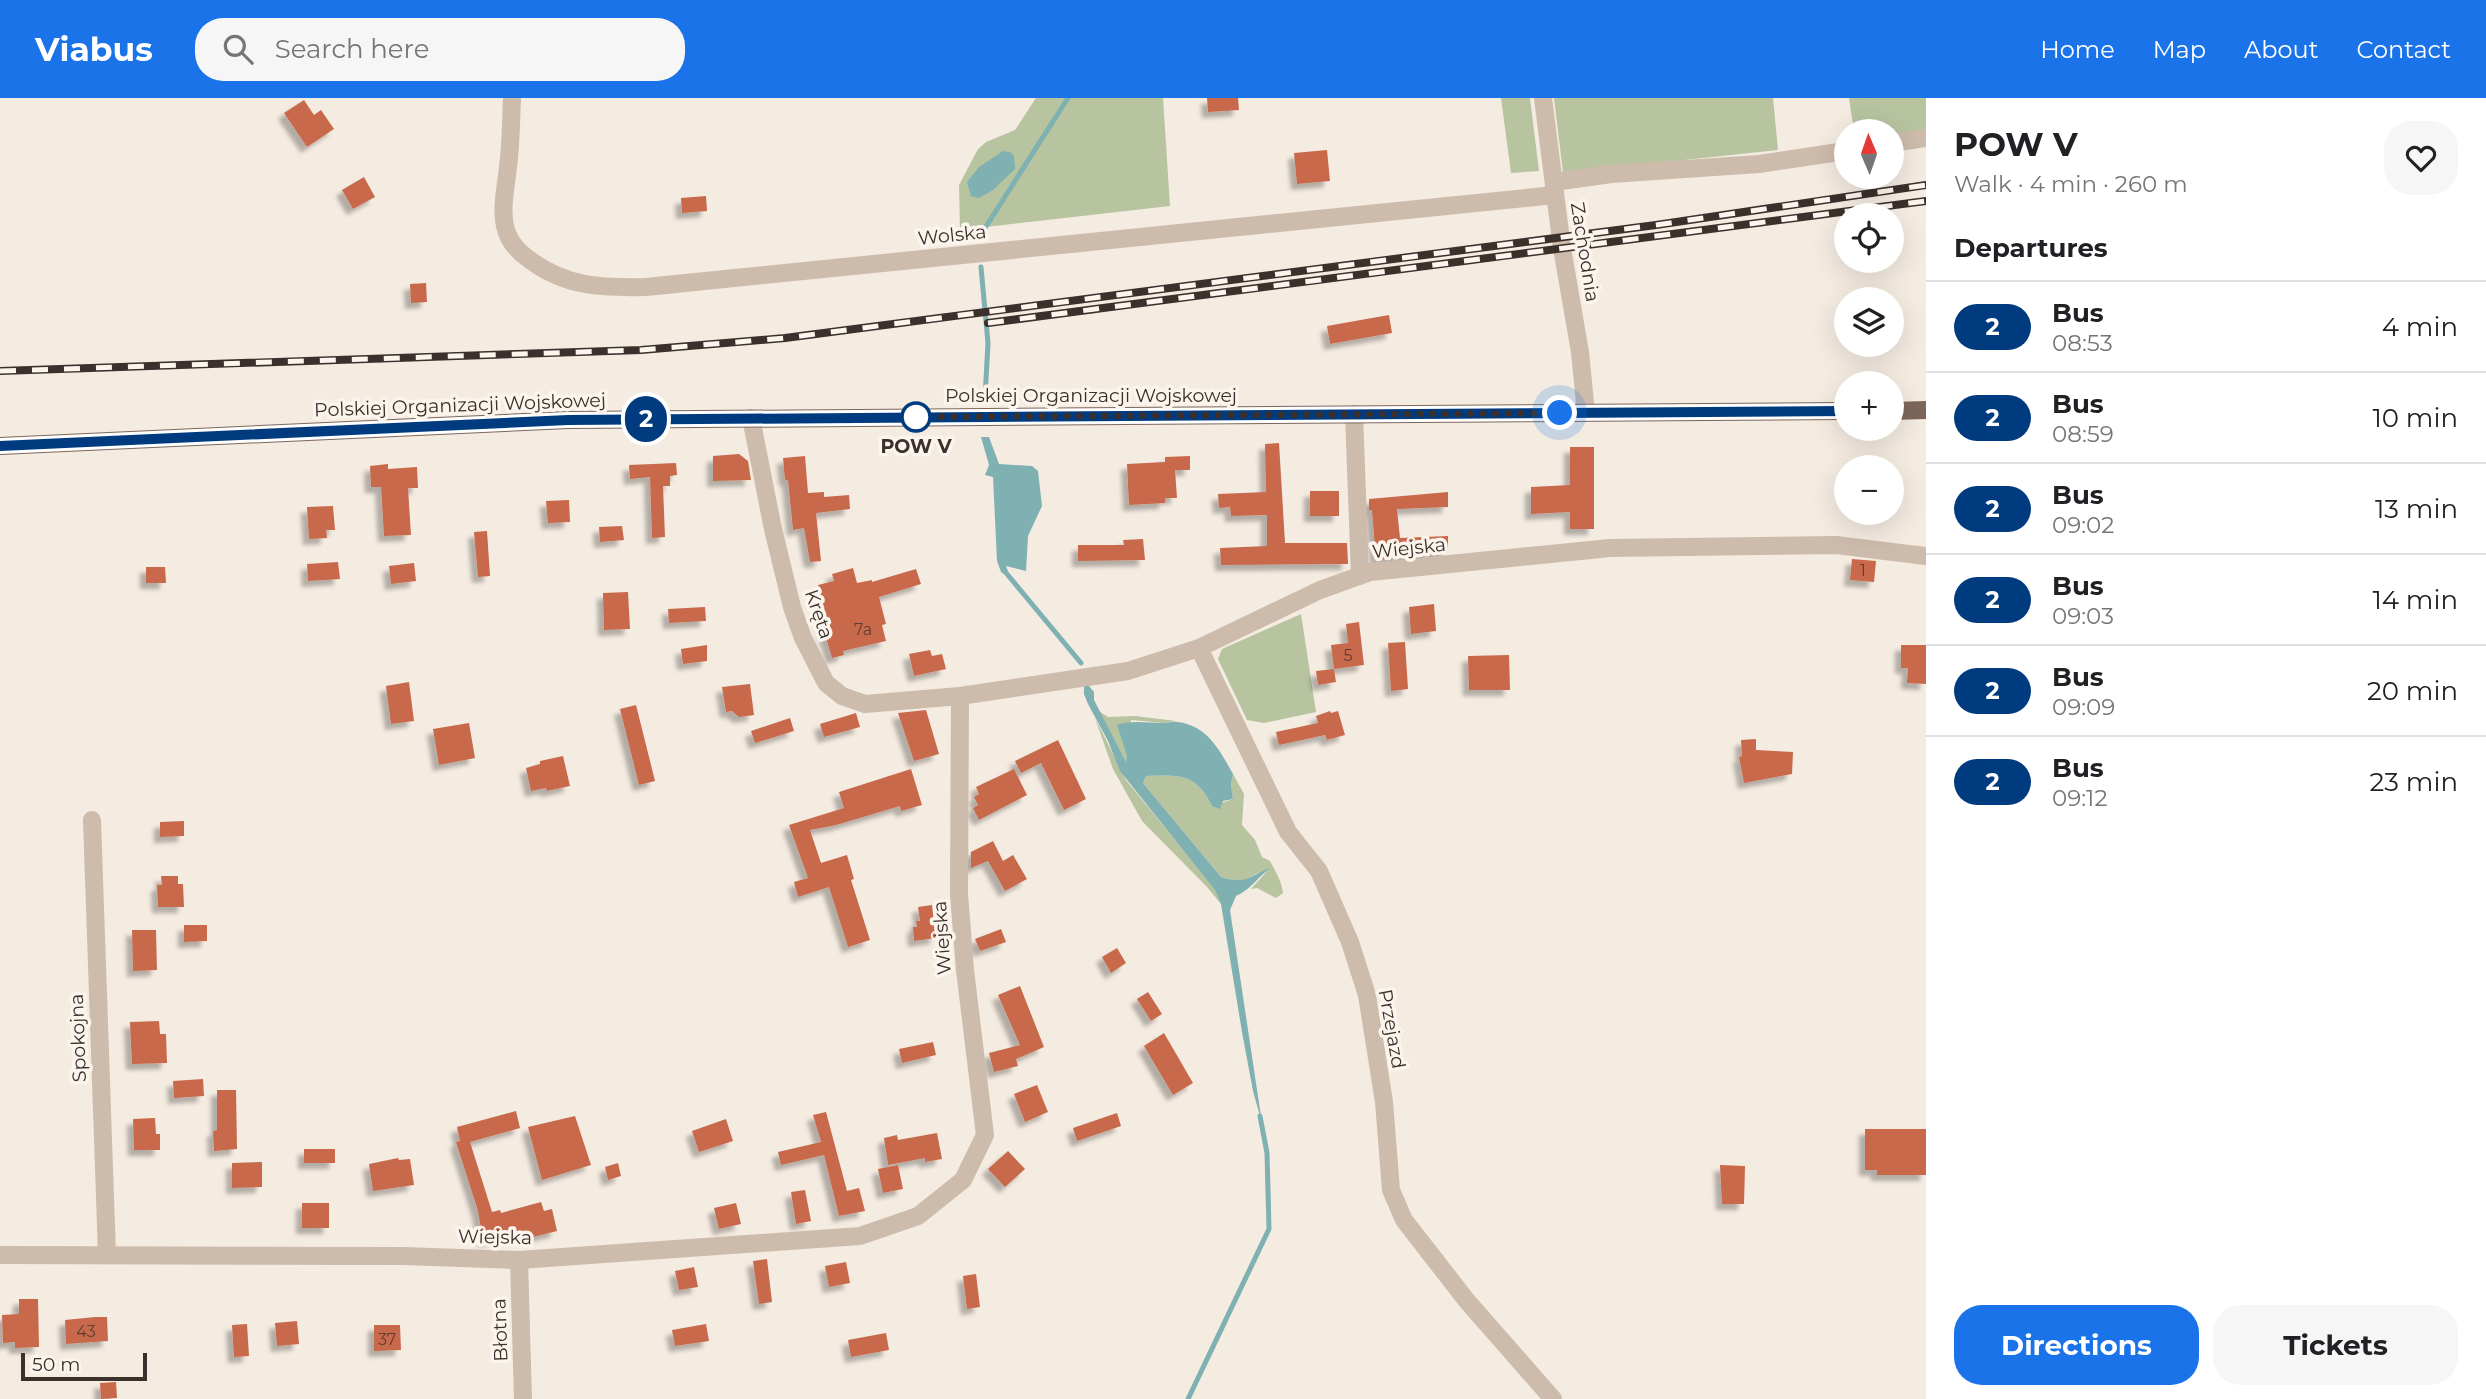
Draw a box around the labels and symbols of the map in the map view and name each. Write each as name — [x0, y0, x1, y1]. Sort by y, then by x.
north arrow — [1834, 119, 1904, 189]
street label: Zachodnia — [1566, 200, 1604, 304]
street label: Wolska — [917, 220, 987, 250]
street label: Polskiej Organizacji Wojskowej — [945, 384, 1237, 407]
street label: Polskiej Organizacji Wojskowej — [314, 388, 606, 422]
your location — [1542, 395, 1577, 430]
line badge: 2 — [623, 396, 669, 442]
marker: POW V — [901, 402, 931, 432]
place label: POW V — [880, 435, 952, 458]
street label: Wiejska — [1371, 533, 1447, 563]
house number: 1 — [1860, 561, 1866, 580]
street label: Kręta — [800, 586, 838, 642]
house number: 7a — [854, 620, 872, 639]
house number: 5 — [1343, 646, 1353, 665]
street label: Wiejska — [928, 900, 956, 976]
street label: Przejazd — [1374, 987, 1410, 1071]
street label: Spokojna — [65, 993, 91, 1083]
street label: Wiejska — [458, 1225, 532, 1249]
street label: Błotna — [487, 1298, 513, 1362]
house number: 43 — [76, 1322, 96, 1341]
house number: 37 — [378, 1330, 396, 1349]
scale bar — [21, 1350, 147, 1382]

